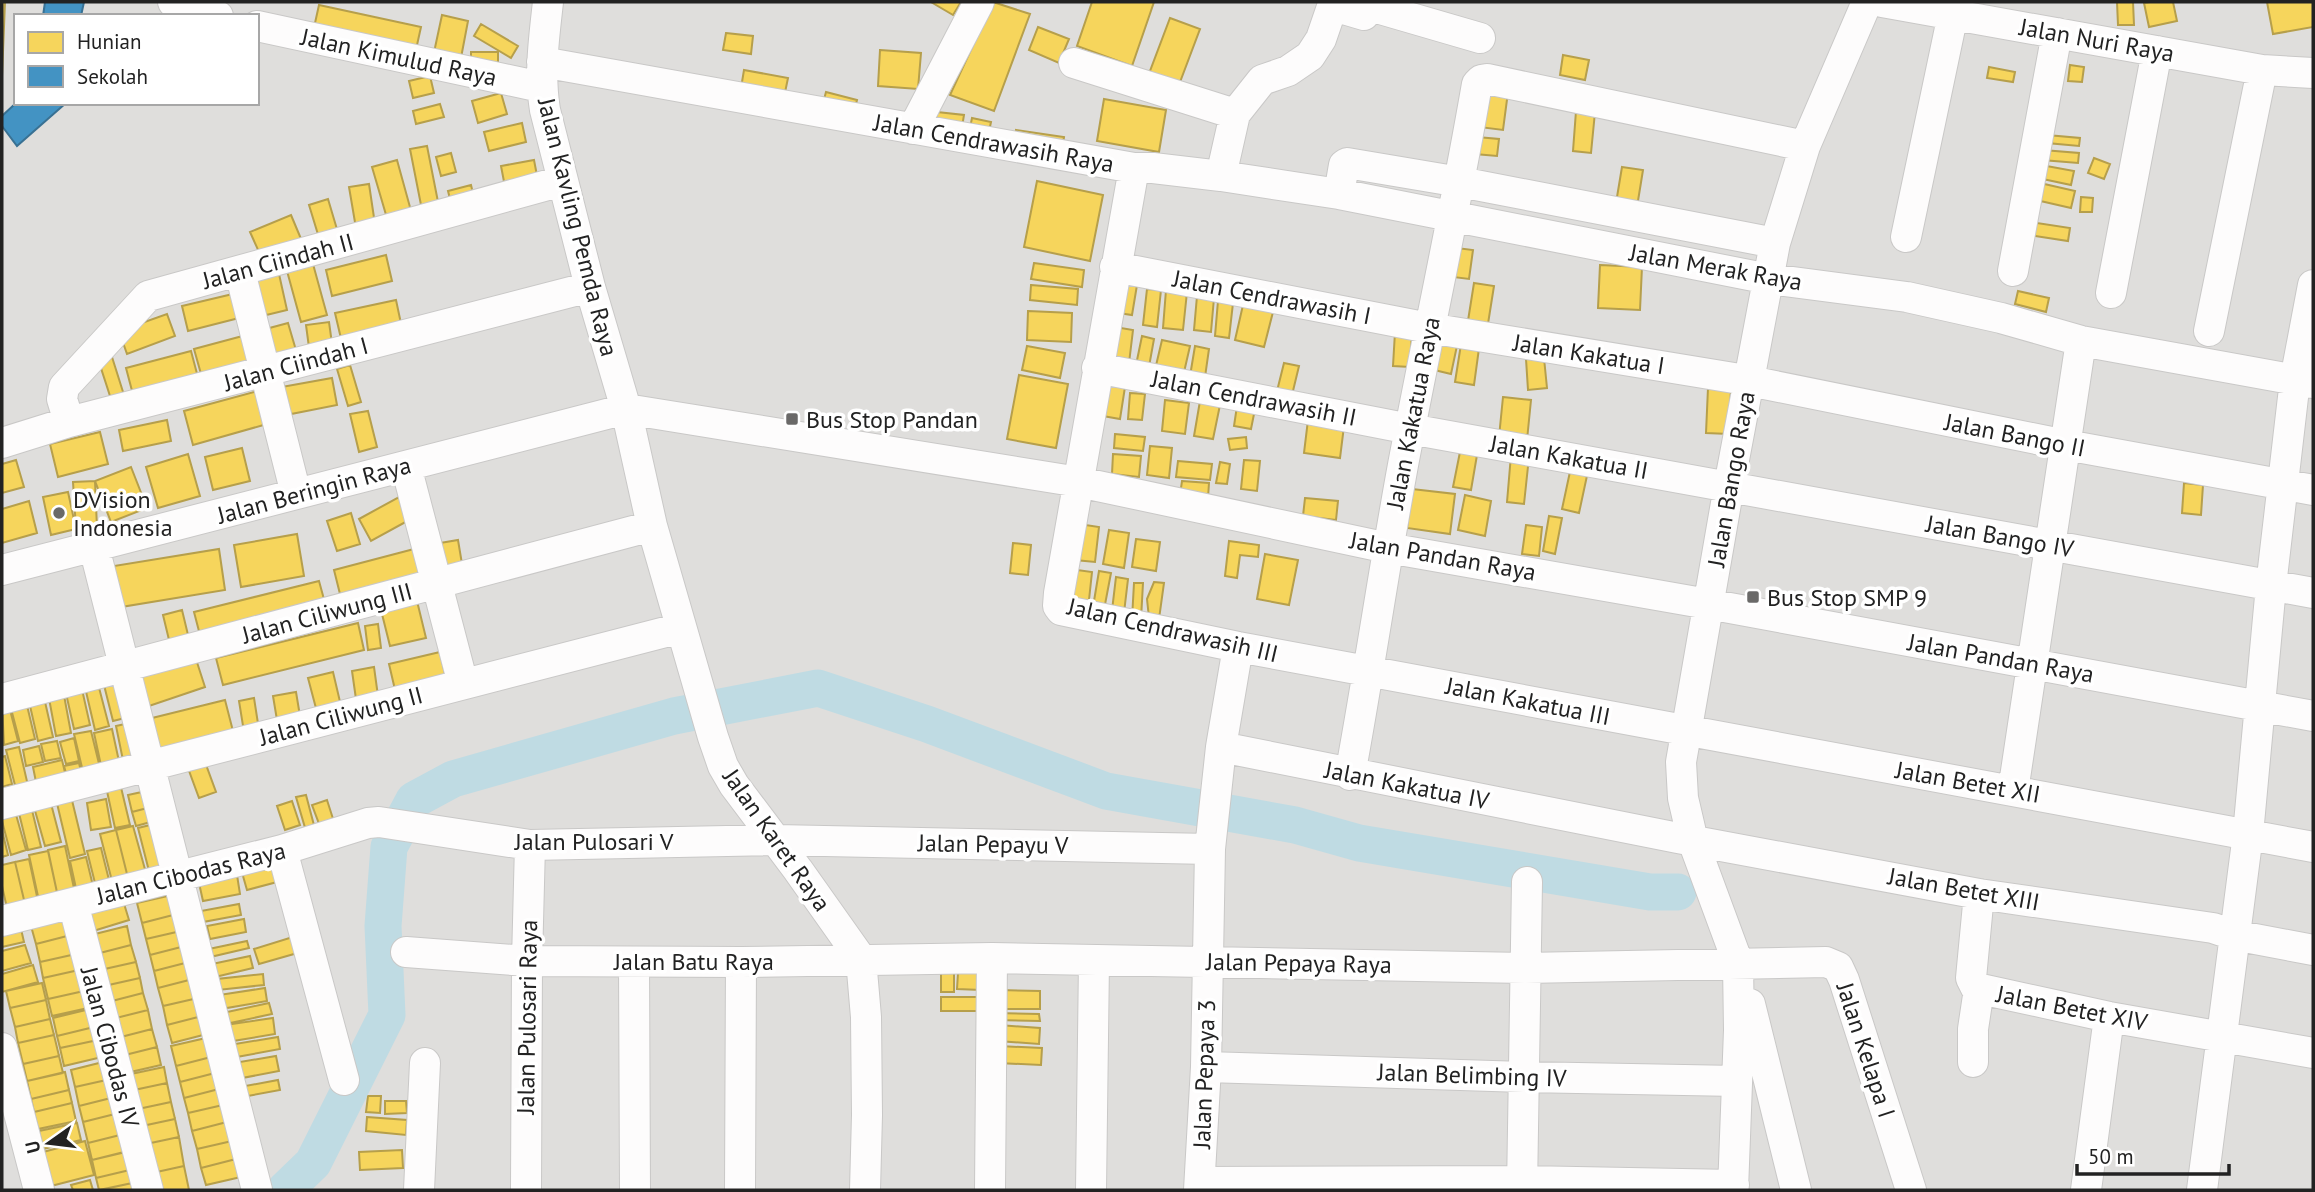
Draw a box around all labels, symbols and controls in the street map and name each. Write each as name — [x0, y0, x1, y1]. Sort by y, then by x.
street label: Jalan Nuri Raya — [2016, 11, 2177, 69]
legend — [14, 14, 259, 105]
street label: Jalan Kimulud Raya — [297, 21, 500, 93]
text: Hunian — [77, 28, 141, 55]
text: Sekolah — [77, 63, 148, 90]
street label: Jalan Kavling Pemda Raya — [531, 94, 625, 359]
street label: Jalan Cendrawasih Raya — [871, 106, 1116, 179]
street label: Jalan Ciindah II — [198, 226, 357, 296]
street label: Jalan Merak Raya — [1626, 236, 1805, 297]
street label: Jalan Cendrawasih I — [1169, 262, 1374, 331]
street label: Jalan Kakatua Raya — [1379, 314, 1447, 513]
street label: Jalan Kakatua I — [1510, 327, 1667, 381]
street label: Jalan Ciindah I — [219, 330, 372, 398]
street label: Jalan Cendrawasih II — [1148, 363, 1359, 433]
street label: Jalan Bango Raya — [1700, 389, 1762, 570]
place label: Bus Stop Pandan — [806, 404, 978, 435]
street label: Jalan Bango II — [1941, 406, 2088, 464]
marker: Bus Stop Pandan — [784, 411, 800, 427]
street label: Jalan Kakatua II — [1487, 428, 1650, 486]
street label: Jalan Beringin Raya — [213, 449, 414, 531]
place label: DVision Indonesia — [73, 484, 173, 543]
marker: DVision Indonesia — [51, 505, 67, 521]
street label: Jalan Bango IV — [1923, 508, 2076, 564]
street label: Jalan Pandan Raya — [1347, 524, 1538, 588]
street label: Jalan Ciliwung III — [238, 575, 415, 651]
place label: Bus Stop SMP 9 — [1767, 582, 1927, 613]
marker: Bus Stop SMP 9 — [1745, 589, 1761, 605]
street label: Jalan Cendrawasih III — [1064, 590, 1281, 669]
street label: Jalan Pandan Raya — [1905, 626, 2096, 690]
street label: Jalan Kakatua III — [1442, 670, 1613, 732]
street label: Jalan Ciliwung II — [255, 679, 426, 753]
street label: Jalan Kakatua IV — [1321, 754, 1492, 816]
street label: Jalan Betet XII — [1892, 754, 2043, 810]
street label: Jalan Karet Raya — [716, 762, 838, 917]
street label: Jalan Pulosari V — [514, 826, 674, 857]
street label: Jalan Pepayu V — [917, 827, 1069, 861]
street label: Jalan Cibodas Raya — [92, 835, 289, 912]
street label: Jalan Betet XIII — [1885, 860, 2042, 918]
street label: Jalan Pulosari Raya — [510, 919, 544, 1116]
street label: Jalan Batu Raya — [613, 946, 774, 977]
street label: Jalan Pepaya Raya — [1205, 946, 1392, 980]
street label: Jalan Cibodas IV — [73, 962, 146, 1131]
street label: Jalan Kelapa I — [1829, 978, 1902, 1121]
street label: Jalan Betet XIV — [1993, 978, 2150, 1038]
street label: Jalan Pepaya 3 — [1186, 999, 1222, 1150]
street label: Jalan Belimbing IV — [1376, 1056, 1567, 1094]
north arrow — [14, 1108, 84, 1178]
scale bar — [2077, 1132, 2229, 1176]
text: U — [19, 1138, 46, 1156]
text: 50 m — [2088, 1143, 2134, 1170]

